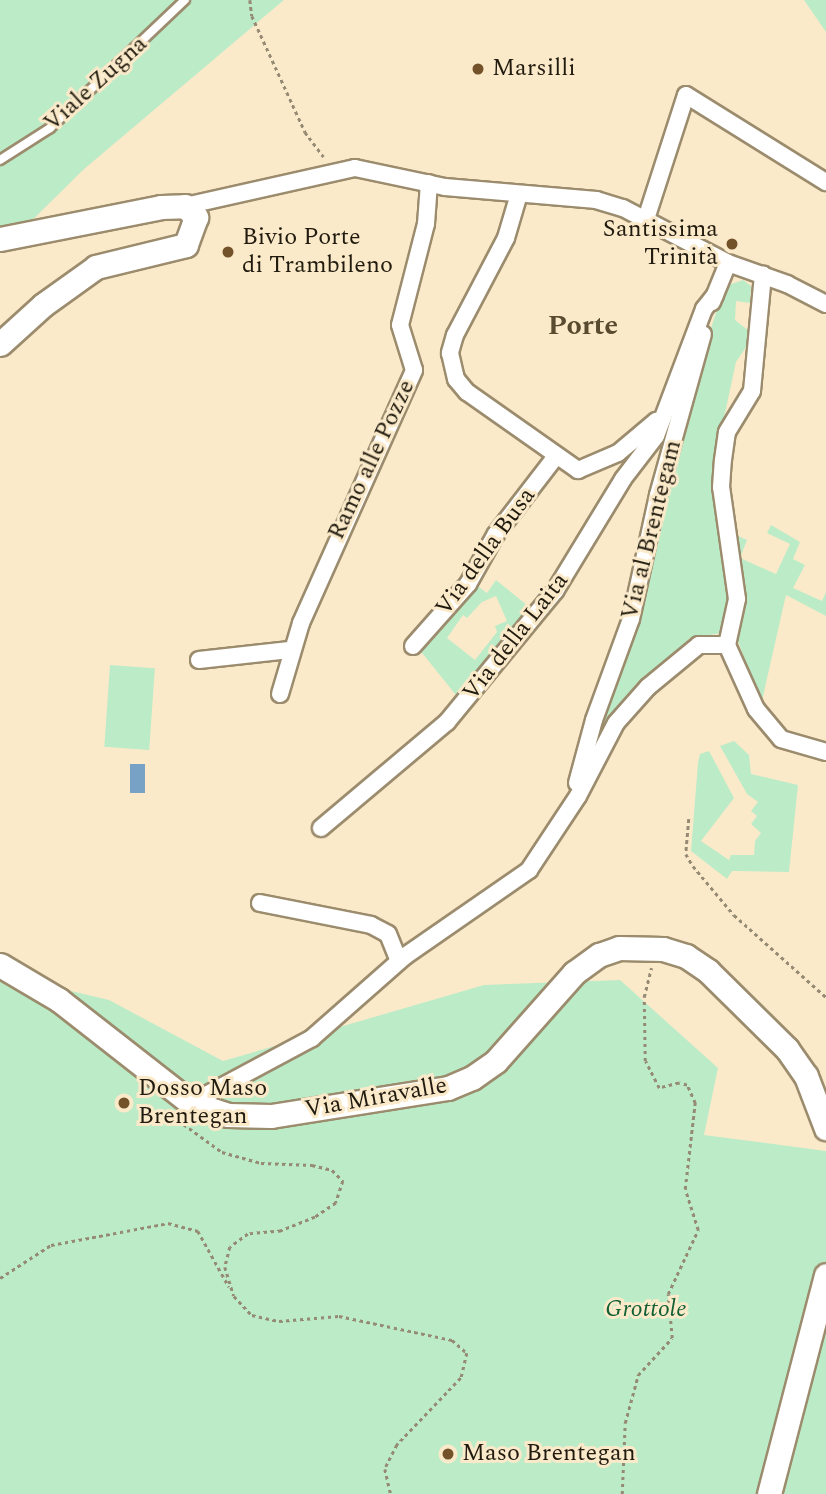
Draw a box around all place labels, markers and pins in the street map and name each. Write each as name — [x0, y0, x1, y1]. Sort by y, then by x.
place label: Marsilli — [492, 55, 576, 83]
marker: Marsilli — [470, 61, 486, 77]
place label: Santissima Trinità — [603, 216, 718, 272]
place label: Bivio Porte di Trambileno — [242, 224, 393, 280]
marker: Santissima Trinità — [724, 236, 740, 252]
marker: Bivio Porte di Trambileno — [220, 244, 236, 260]
place label: Dosso Maso Brentegan — [138, 1075, 267, 1131]
marker: Dosso Maso Brentegan — [116, 1095, 132, 1111]
place label: Maso Brentegan — [462, 1440, 636, 1468]
marker: Maso Brentegan — [440, 1446, 456, 1462]

